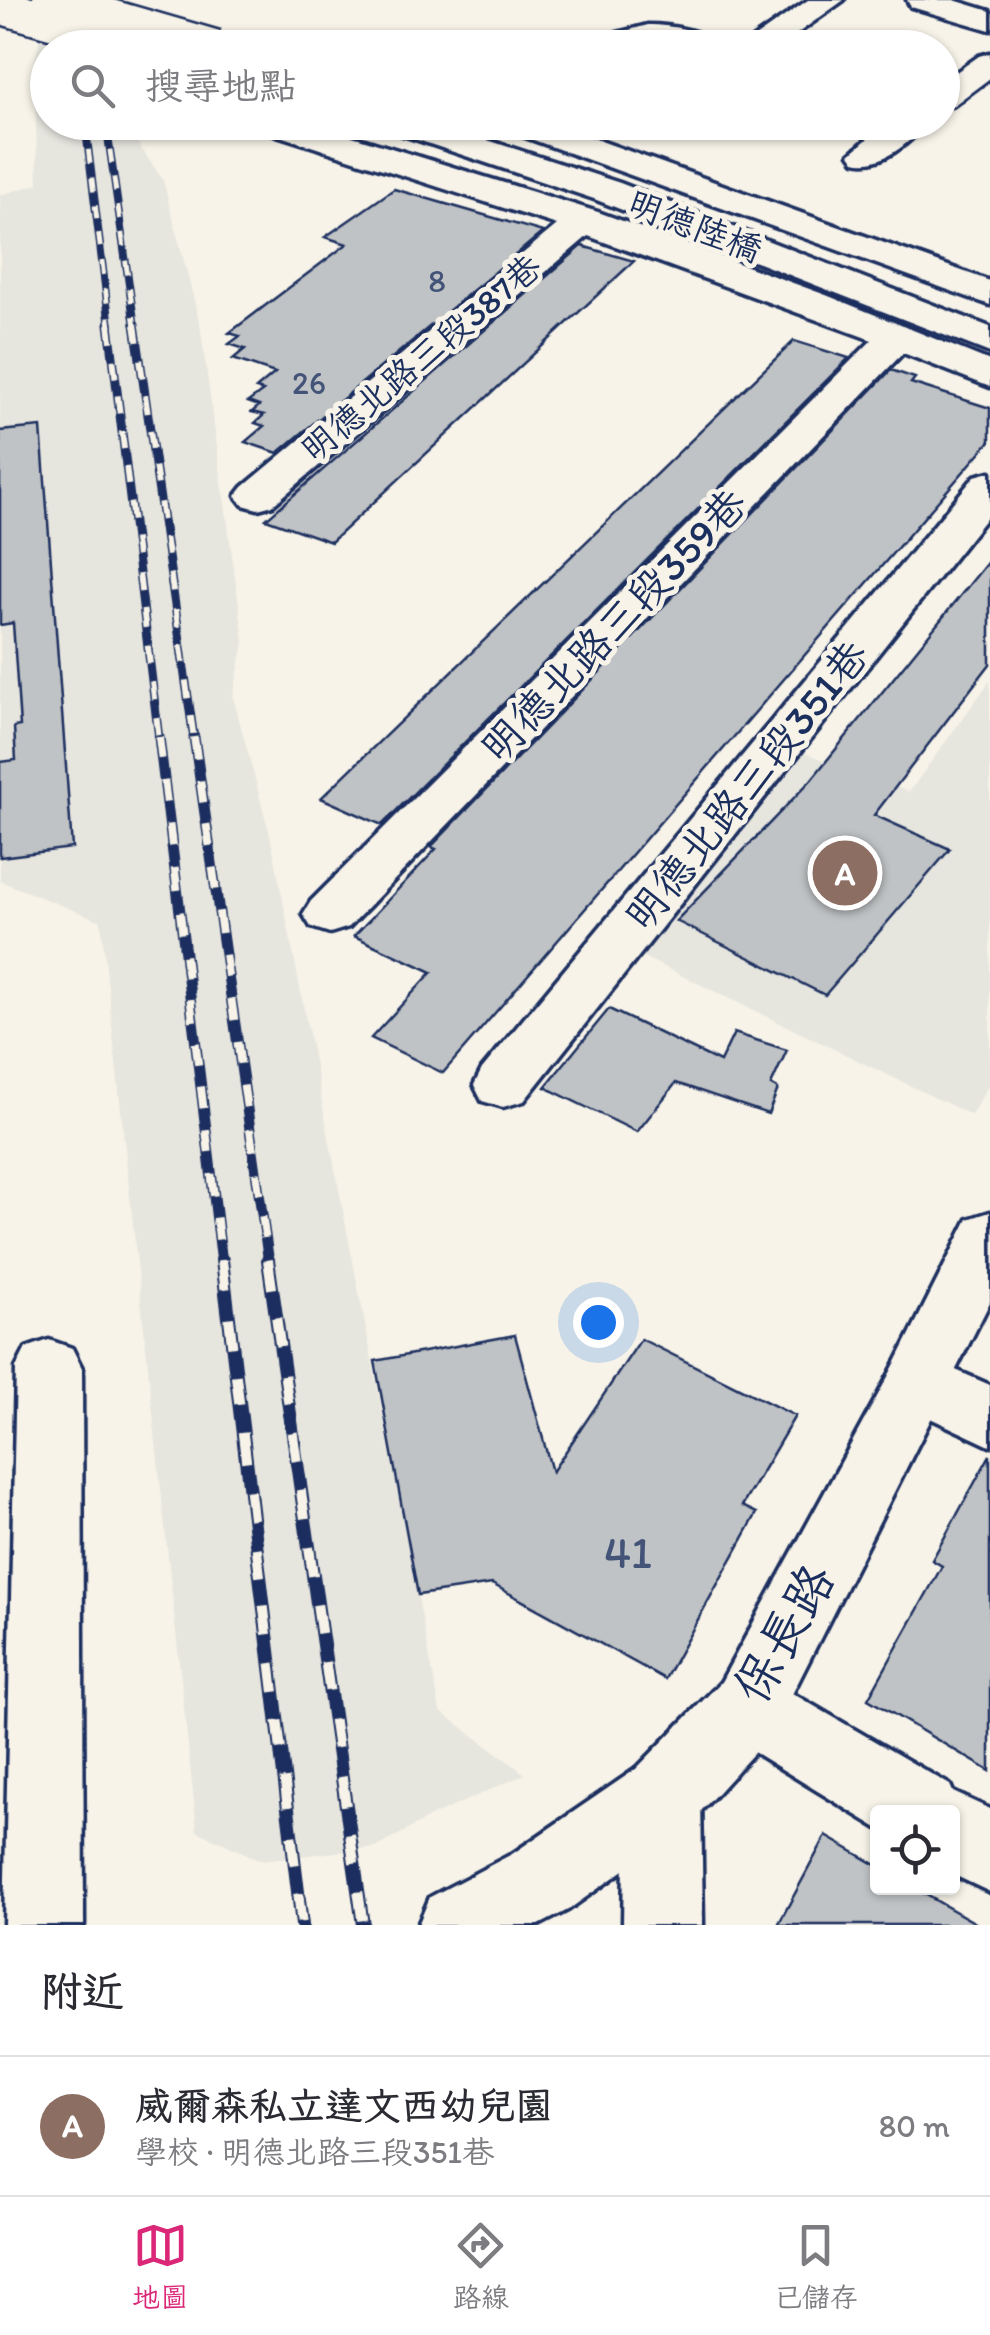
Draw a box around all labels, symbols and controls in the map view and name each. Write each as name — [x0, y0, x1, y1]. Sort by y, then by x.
search box — [30, 30, 960, 140]
icon: search — [65, 58, 120, 113]
text: 搜尋地點 — [145, 63, 297, 109]
street label: 明德陸橋 — [622, 181, 768, 271]
street label: 明德北路三段387巷 — [292, 245, 550, 471]
house number: 8 — [428, 262, 446, 300]
house number: 26 — [292, 364, 326, 402]
street label: 明德北路三段359巷 — [470, 478, 757, 773]
street label: 明德北路三段351巷 — [614, 630, 879, 941]
pin: A — [812, 836, 878, 910]
your location — [573, 1297, 624, 1348]
house number: 41 — [604, 1525, 652, 1579]
street label: 保長路 — [720, 1553, 847, 1713]
map controls — [870, 1805, 960, 1895]
button: locate — [870, 1805, 960, 1895]
text: 附近 — [40, 1966, 124, 2017]
text: 威爾森私立達文西幼兒園 — [135, 2083, 553, 2129]
text: A — [62, 2107, 83, 2145]
text: 80 m — [879, 2107, 950, 2145]
text: 學校 · 明德北路三段351巷 — [135, 2133, 494, 2171]
tab: 地圖 — [132, 2218, 188, 2315]
tab: 路線 — [453, 2218, 509, 2315]
tab: 已儲存 — [774, 2218, 858, 2315]

